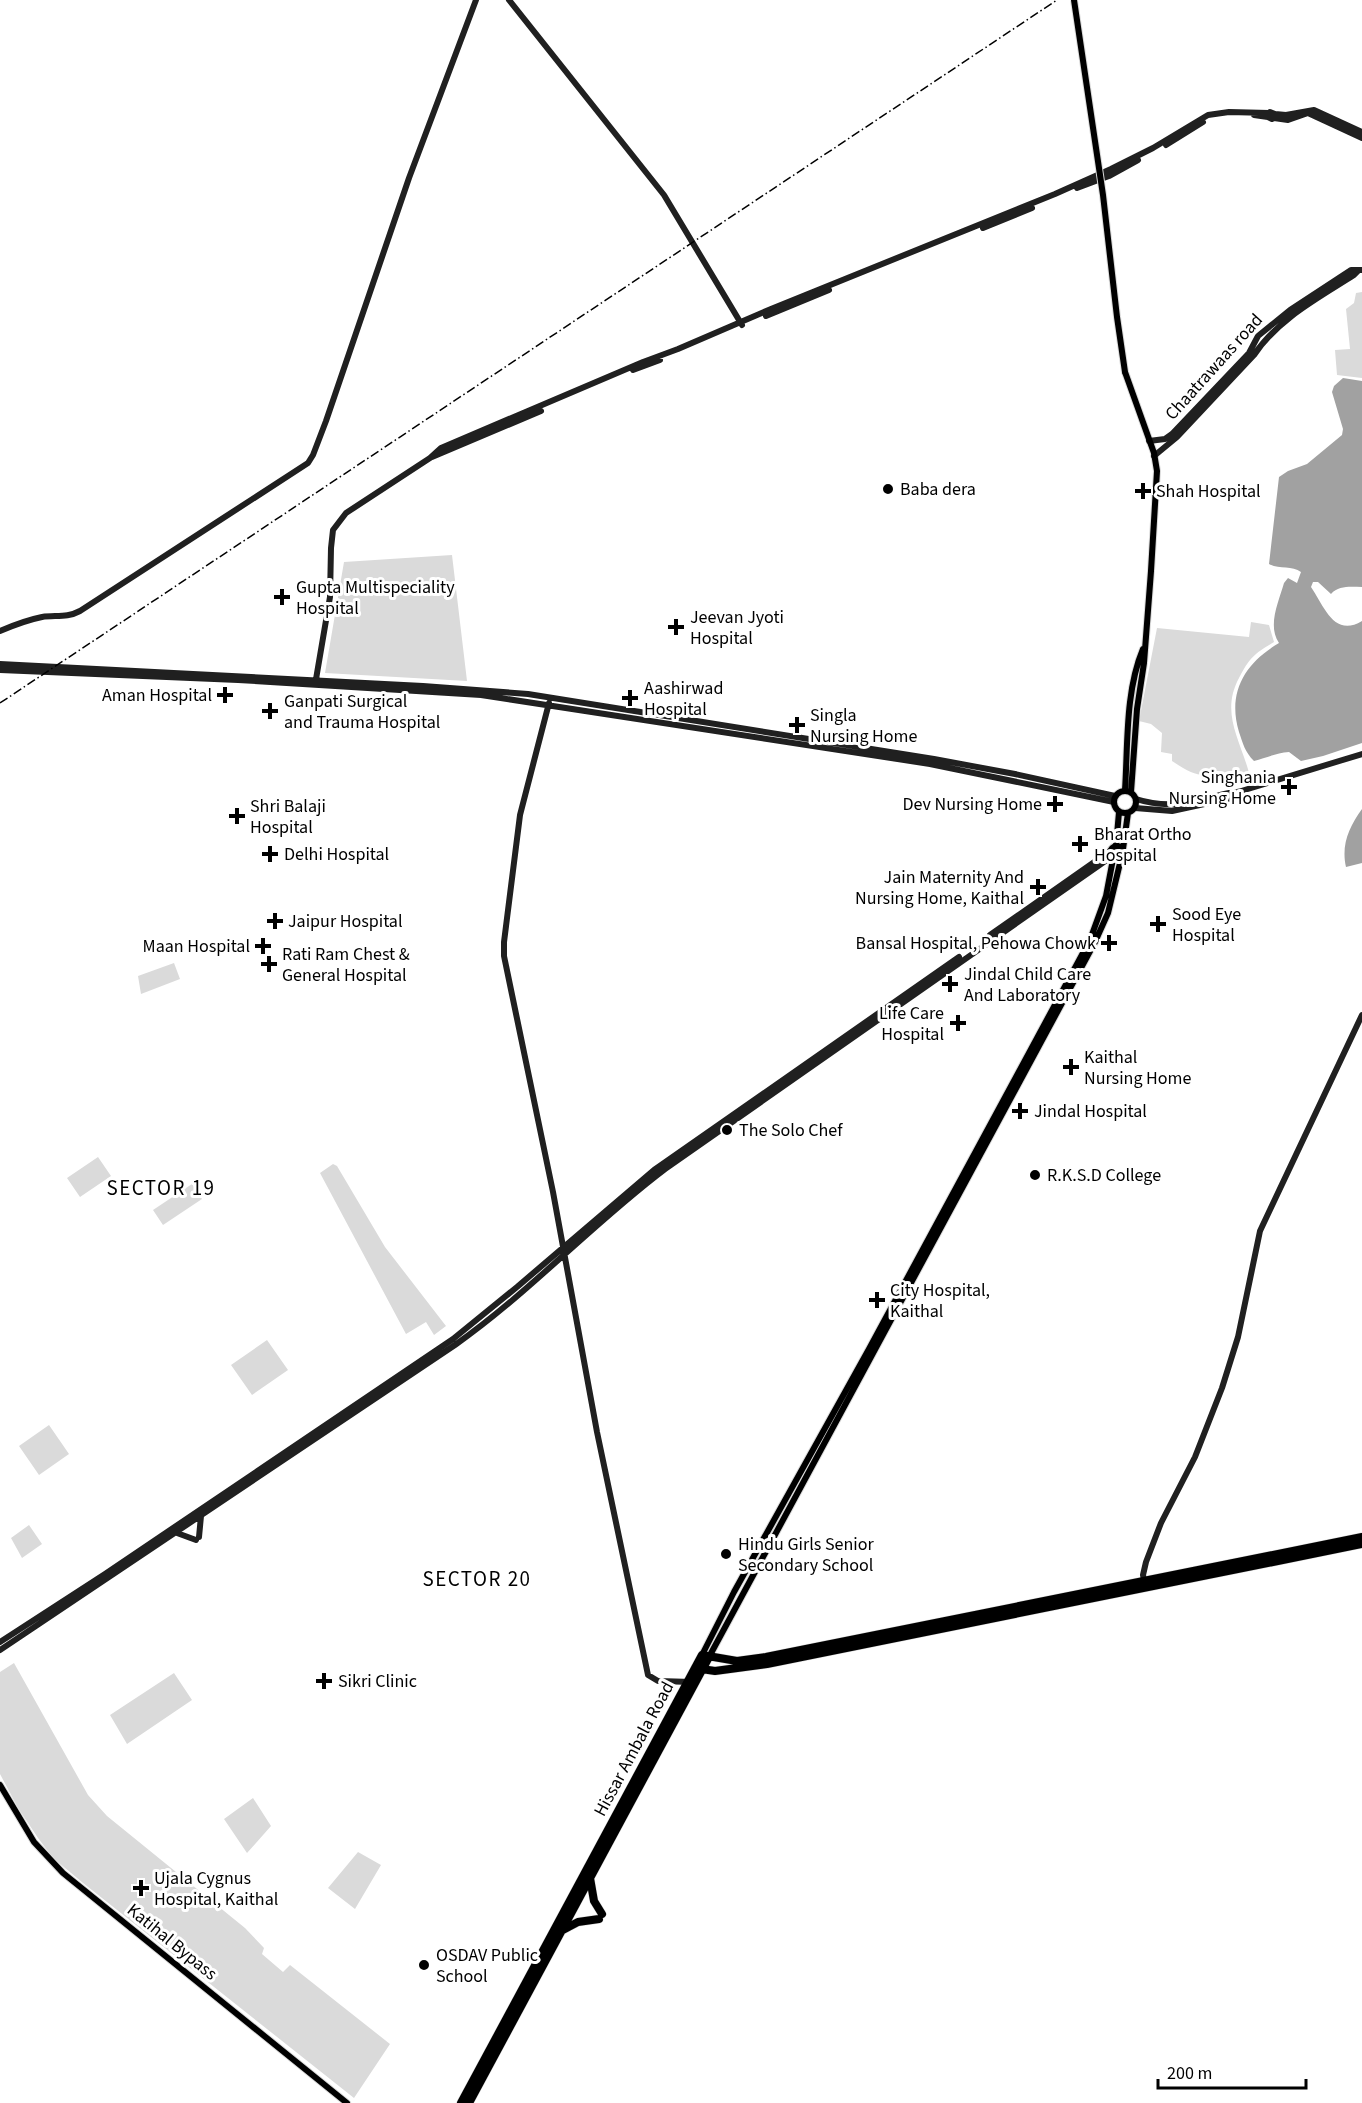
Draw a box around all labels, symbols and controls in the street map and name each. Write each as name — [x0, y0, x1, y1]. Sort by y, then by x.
street label: Chaatrawaas road — [1159, 308, 1269, 426]
place label: Baba dera — [900, 477, 976, 502]
place label: Shah Hospital — [1156, 479, 1261, 504]
marker: Baba dera — [881, 482, 895, 496]
marker: Shah Hospital — [1134, 482, 1152, 500]
place label: Gupta Multispeciality Hospital — [296, 575, 455, 621]
marker: Gupta Multispeciality Hospital — [273, 588, 291, 606]
place label: Jeevan Jyoti Hospital — [690, 605, 784, 651]
marker: Jeevan Jyoti Hospital — [667, 618, 685, 636]
place label: Aashirwad Hospital — [644, 676, 723, 722]
place label: Aman Hospital — [102, 683, 212, 708]
marker: Aman Hospital — [216, 686, 234, 704]
place label: Ganpati Surgical and Trauma Hospital — [284, 689, 440, 735]
marker: Aashirwad Hospital — [621, 689, 639, 707]
marker: Ganpati Surgical and Trauma Hospital — [261, 702, 279, 720]
place label: Singla Nursing Home — [810, 703, 918, 749]
marker: Singla Nursing Home — [788, 716, 806, 734]
place label: Singhania Nursing Home — [1169, 765, 1276, 811]
marker: Singhania Nursing Home — [1280, 778, 1298, 796]
place label: Dev Nursing Home — [902, 792, 1042, 817]
place label: Shri Balaji Hospital — [250, 794, 326, 840]
marker: Dev Nursing Home — [1046, 795, 1064, 813]
marker: Shri Balaji Hospital — [228, 807, 246, 825]
place label: Bharat Ortho Hospital — [1094, 822, 1192, 868]
marker: Bharat Ortho Hospital — [1071, 835, 1089, 853]
place label: Delhi Hospital — [284, 842, 389, 867]
marker: Delhi Hospital — [261, 845, 279, 863]
place label: Jain Maternity And Nursing Home, Kaithal — [855, 865, 1024, 911]
marker: Jain Maternity And Nursing Home, Kaithal — [1029, 878, 1047, 896]
place label: Sood Eye Hospital — [1172, 902, 1241, 948]
place label: Jaipur Hospital — [288, 909, 403, 934]
marker: Jaipur Hospital — [266, 912, 284, 930]
marker: Sood Eye Hospital — [1149, 915, 1167, 933]
place label: Bansal Hospital, Pehowa Chowk — [856, 931, 1096, 956]
place label: Maan Hospital — [143, 934, 250, 959]
marker: Bansal Hospital, Pehowa Chowk — [1100, 934, 1118, 952]
marker: Maan Hospital — [254, 937, 272, 955]
place label: Rati Ram Chest & General Hospital — [282, 942, 410, 988]
marker: Rati Ram Chest & General Hospital — [260, 955, 278, 973]
place label: Jindal Child Care And Laboratory — [964, 962, 1091, 1008]
marker: Jindal Child Care And Laboratory — [941, 975, 959, 993]
place label: Life Care Hospital — [879, 1001, 944, 1047]
marker: Life Care Hospital — [949, 1014, 967, 1032]
place label: Kaithal Nursing Home — [1084, 1045, 1192, 1091]
marker: Kaithal Nursing Home — [1062, 1058, 1080, 1076]
place label: Jindal Hospital — [1034, 1099, 1147, 1124]
marker: Jindal Hospital — [1011, 1102, 1029, 1120]
place label: The Solo Chef — [739, 1118, 843, 1143]
marker: The Solo Chef — [720, 1123, 734, 1137]
place label: R.K.S.D College — [1047, 1163, 1161, 1188]
marker: R.K.S.D College — [1028, 1168, 1042, 1182]
district label: SECTOR 19 — [106, 1173, 216, 1203]
place label: City Hospital, Kaithal — [890, 1278, 990, 1324]
marker: City Hospital, Kaithal — [868, 1291, 886, 1309]
place label: Hindu Girls Senior Secondary School — [738, 1532, 874, 1578]
marker: Hindu Girls Senior Secondary School — [719, 1547, 733, 1561]
district label: SECTOR 20 — [422, 1564, 532, 1594]
place label: Sikri Clinic — [338, 1669, 417, 1694]
marker: Sikri Clinic — [315, 1672, 333, 1690]
street label: Hissar Ambala Road — [588, 1677, 680, 1821]
place label: Ujala Cygnus Hospital, Kaithal — [154, 1866, 278, 1912]
marker: Ujala Cygnus Hospital, Kaithal — [132, 1879, 150, 1897]
street label: Katihal Bypass — [122, 1898, 222, 1986]
place label: OSDAV Public School — [436, 1943, 538, 1989]
marker: OSDAV Public School — [417, 1958, 431, 1972]
scale bar — [1158, 2052, 1306, 2090]
text: 200 m — [1167, 2061, 1212, 2086]

